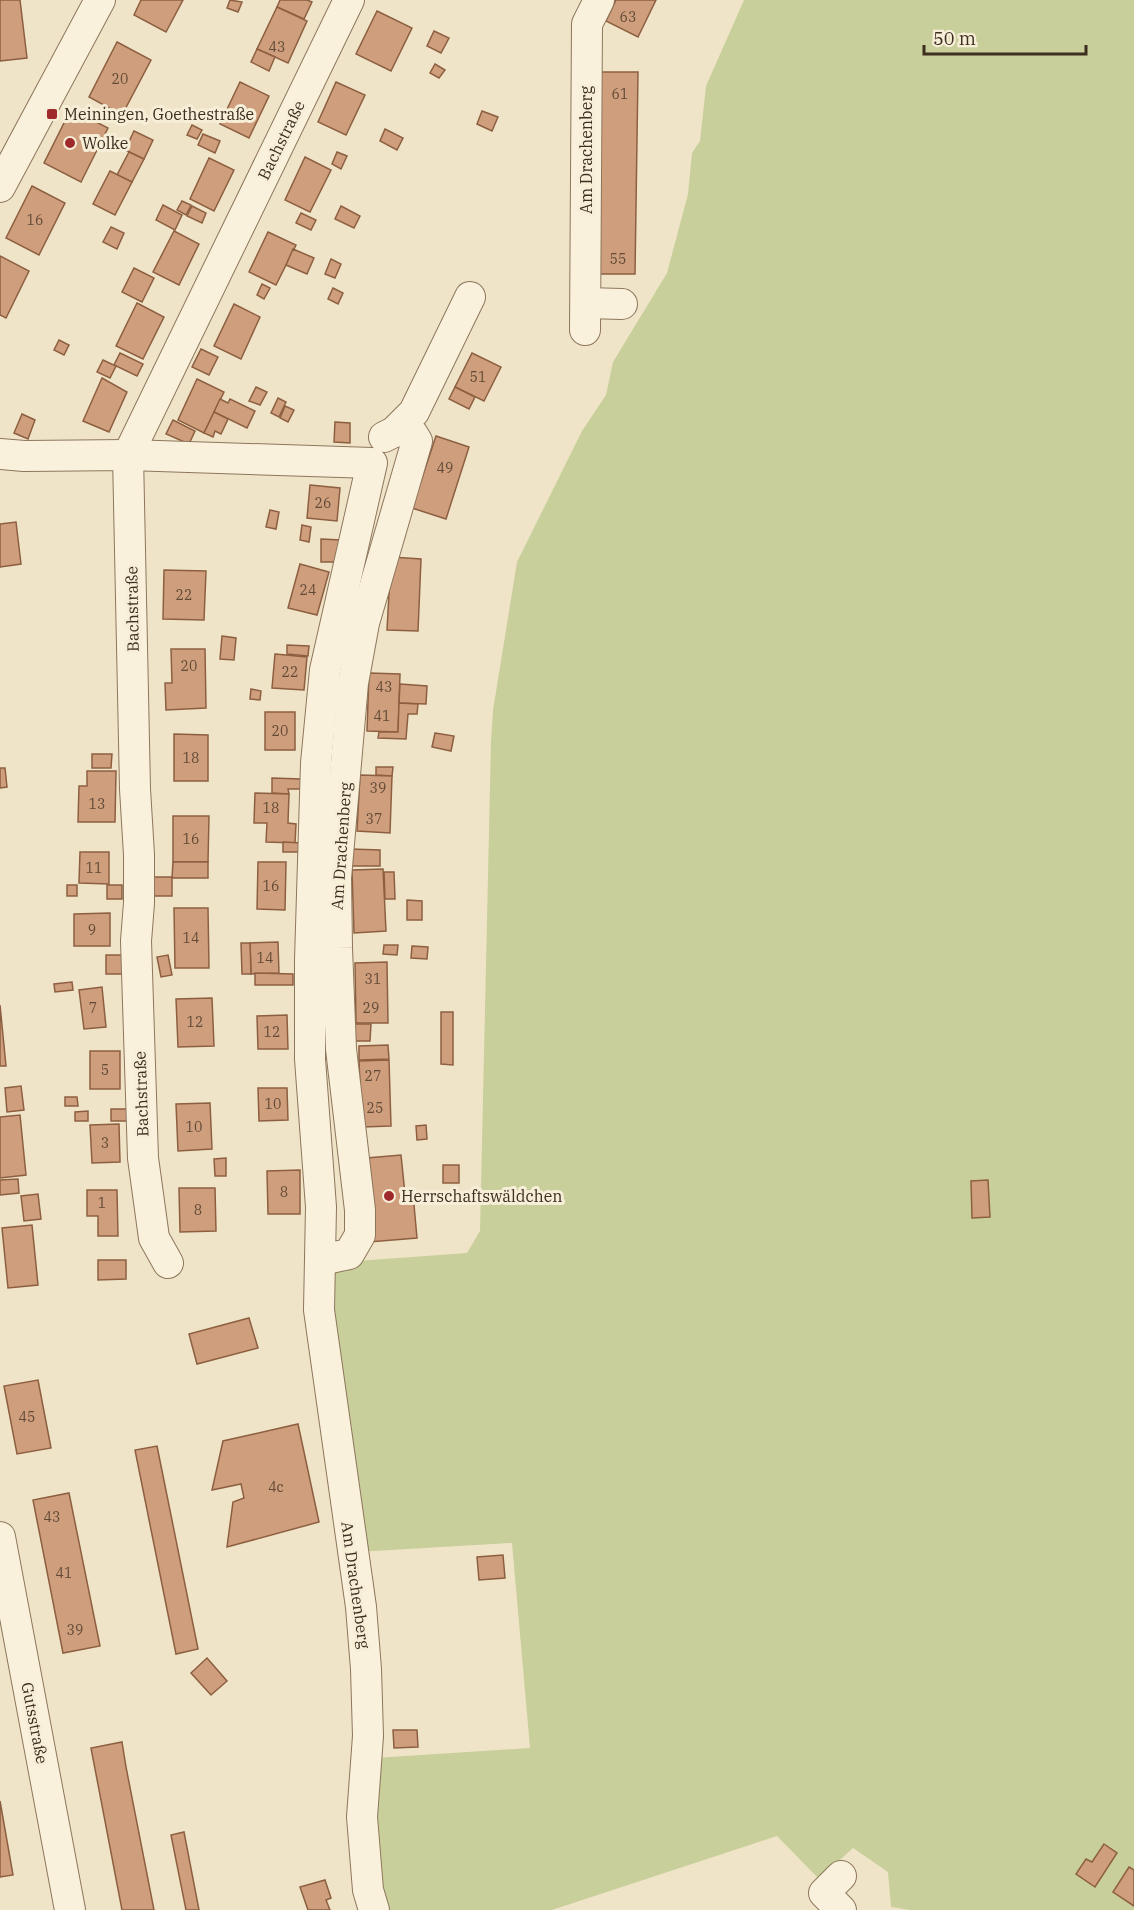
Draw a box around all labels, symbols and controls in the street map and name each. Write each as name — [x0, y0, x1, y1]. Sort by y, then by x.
house number: 63 — [620, 8, 636, 26]
scale bar — [924, 18, 1086, 56]
text: 50 m — [933, 27, 976, 50]
house number: 43 — [269, 38, 285, 56]
house number: 20 — [112, 70, 128, 88]
house number: 61 — [612, 85, 628, 103]
street label: Am Drachenberg — [576, 86, 596, 214]
street label: Bachstraße — [253, 97, 309, 183]
place label: Meiningen, Goethestraße — [64, 104, 254, 124]
marker: Meiningen, Goethestraße — [45, 107, 59, 121]
place label: Wolke — [82, 133, 128, 153]
marker: Wolke — [63, 136, 77, 150]
house number: 16 — [27, 211, 43, 229]
house number: 55 — [610, 250, 626, 268]
house number: 51 — [470, 368, 486, 386]
house number: 49 — [437, 459, 453, 477]
house number: 26 — [315, 494, 331, 512]
street label: Bachstraße — [121, 566, 143, 652]
house number: 24 — [300, 581, 316, 599]
house number: 22 — [176, 586, 192, 604]
house number: 20 — [181, 657, 197, 675]
house number: 22 — [282, 663, 298, 681]
house number: 43 — [376, 678, 392, 696]
house number: 41 — [374, 707, 390, 725]
house number: 20 — [272, 722, 288, 740]
house number: 18 — [183, 749, 199, 767]
house number: 39 — [370, 779, 386, 797]
street label: Am Drachenberg — [327, 781, 355, 911]
house number: 13 — [89, 795, 105, 813]
house number: 18 — [263, 799, 279, 817]
house number: 37 — [366, 810, 382, 828]
house number: 16 — [183, 830, 199, 848]
house number: 11 — [86, 859, 102, 877]
house number: 16 — [263, 877, 279, 895]
house number: 9 — [88, 921, 96, 939]
house number: 14 — [183, 929, 199, 947]
house number: 14 — [257, 949, 273, 967]
house number: 31 — [365, 970, 381, 988]
house number: 7 — [89, 999, 97, 1017]
house number: 29 — [363, 999, 379, 1017]
house number: 12 — [187, 1013, 203, 1031]
house number: 12 — [264, 1023, 280, 1041]
street label: Bachstraße — [130, 1051, 152, 1137]
house number: 5 — [101, 1061, 109, 1079]
house number: 27 — [365, 1067, 381, 1085]
house number: 10 — [265, 1095, 281, 1113]
house number: 25 — [367, 1099, 383, 1117]
house number: 10 — [186, 1118, 202, 1136]
house number: 3 — [101, 1134, 109, 1152]
house number: 8 — [280, 1183, 288, 1201]
place label: Herrschaftswäldchen — [401, 1186, 563, 1206]
marker: Herrschaftswäldchen — [382, 1189, 396, 1203]
house number: 1 — [98, 1194, 106, 1212]
house number: 8 — [194, 1201, 202, 1219]
house number: 45 — [19, 1408, 35, 1426]
house number: 4c — [268, 1478, 284, 1496]
house number: 43 — [44, 1508, 60, 1526]
street label: Am Drachenberg — [337, 1520, 375, 1650]
house number: 41 — [56, 1564, 72, 1582]
house number: 39 — [67, 1621, 83, 1639]
street label: Gutsstraße — [17, 1680, 53, 1766]

